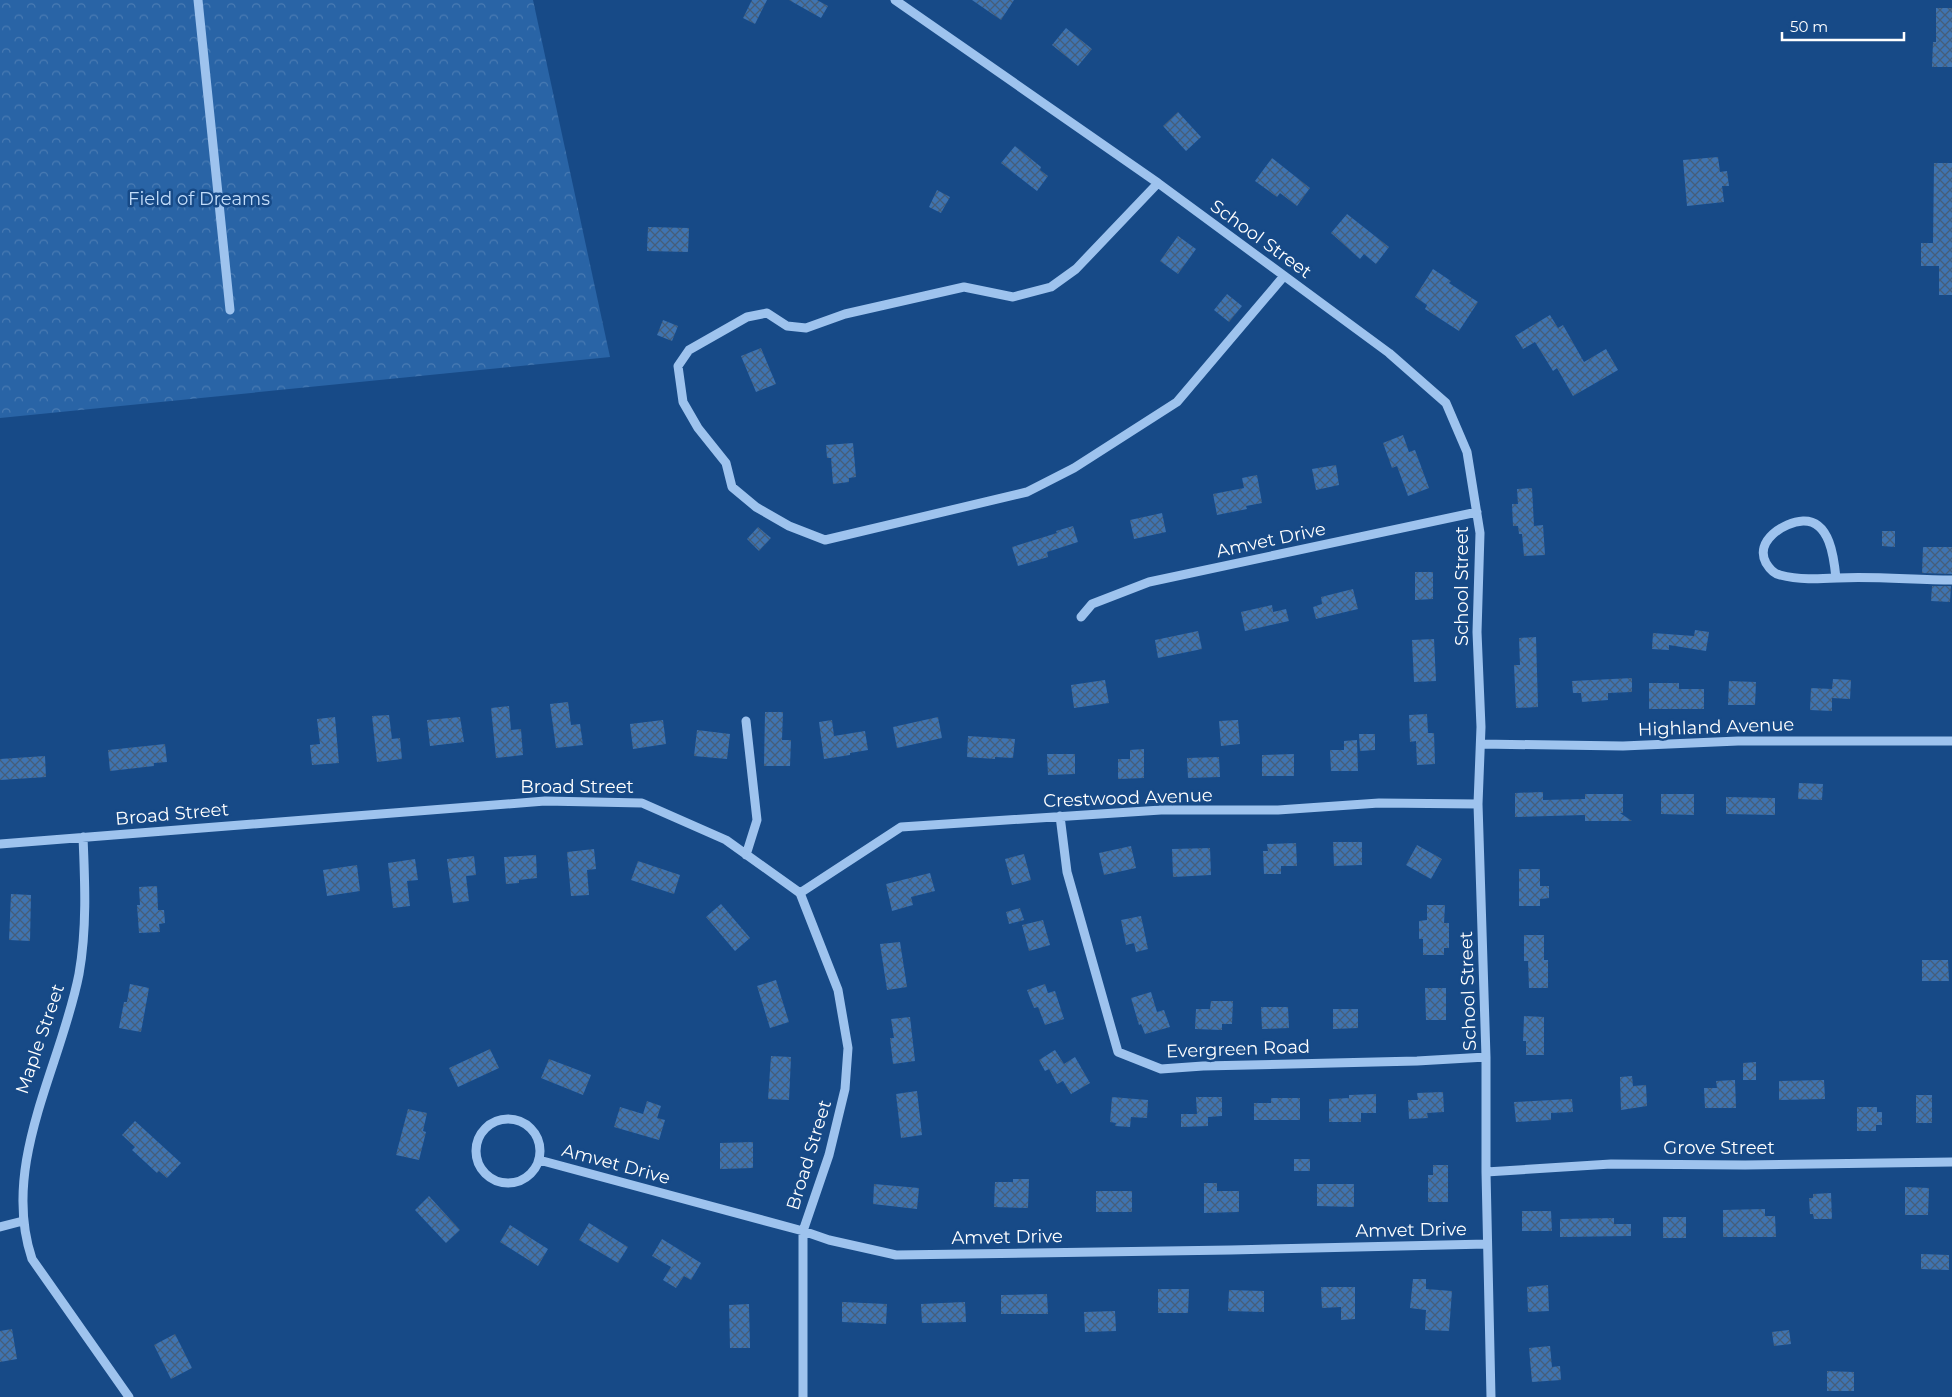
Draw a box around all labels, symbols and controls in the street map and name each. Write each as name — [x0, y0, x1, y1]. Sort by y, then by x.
scale bar — [1782, 10, 1904, 42]
text: 50 m — [1790, 17, 1828, 36]
park label: Field of Dreams — [128, 188, 270, 210]
street label: School Street — [1206, 195, 1316, 283]
street label: Amvet Drive — [1214, 518, 1328, 562]
street label: School Street — [1451, 526, 1473, 646]
street label: Highland Avenue — [1637, 713, 1795, 741]
street label: Broad Street — [520, 776, 634, 798]
street label: Crestwood Avenue — [1043, 784, 1213, 812]
street label: Broad Street — [114, 798, 230, 830]
street label: School Street — [1455, 931, 1481, 1051]
street label: Maple Street — [11, 981, 69, 1097]
street label: Evergreen Road — [1166, 1035, 1310, 1063]
street label: Broad Street — [782, 1097, 836, 1213]
street label: Grove Street — [1663, 1137, 1775, 1159]
street label: Amvet Drive — [559, 1139, 673, 1189]
street label: Amvet Drive — [1355, 1218, 1467, 1242]
street label: Amvet Drive — [951, 1225, 1063, 1249]

